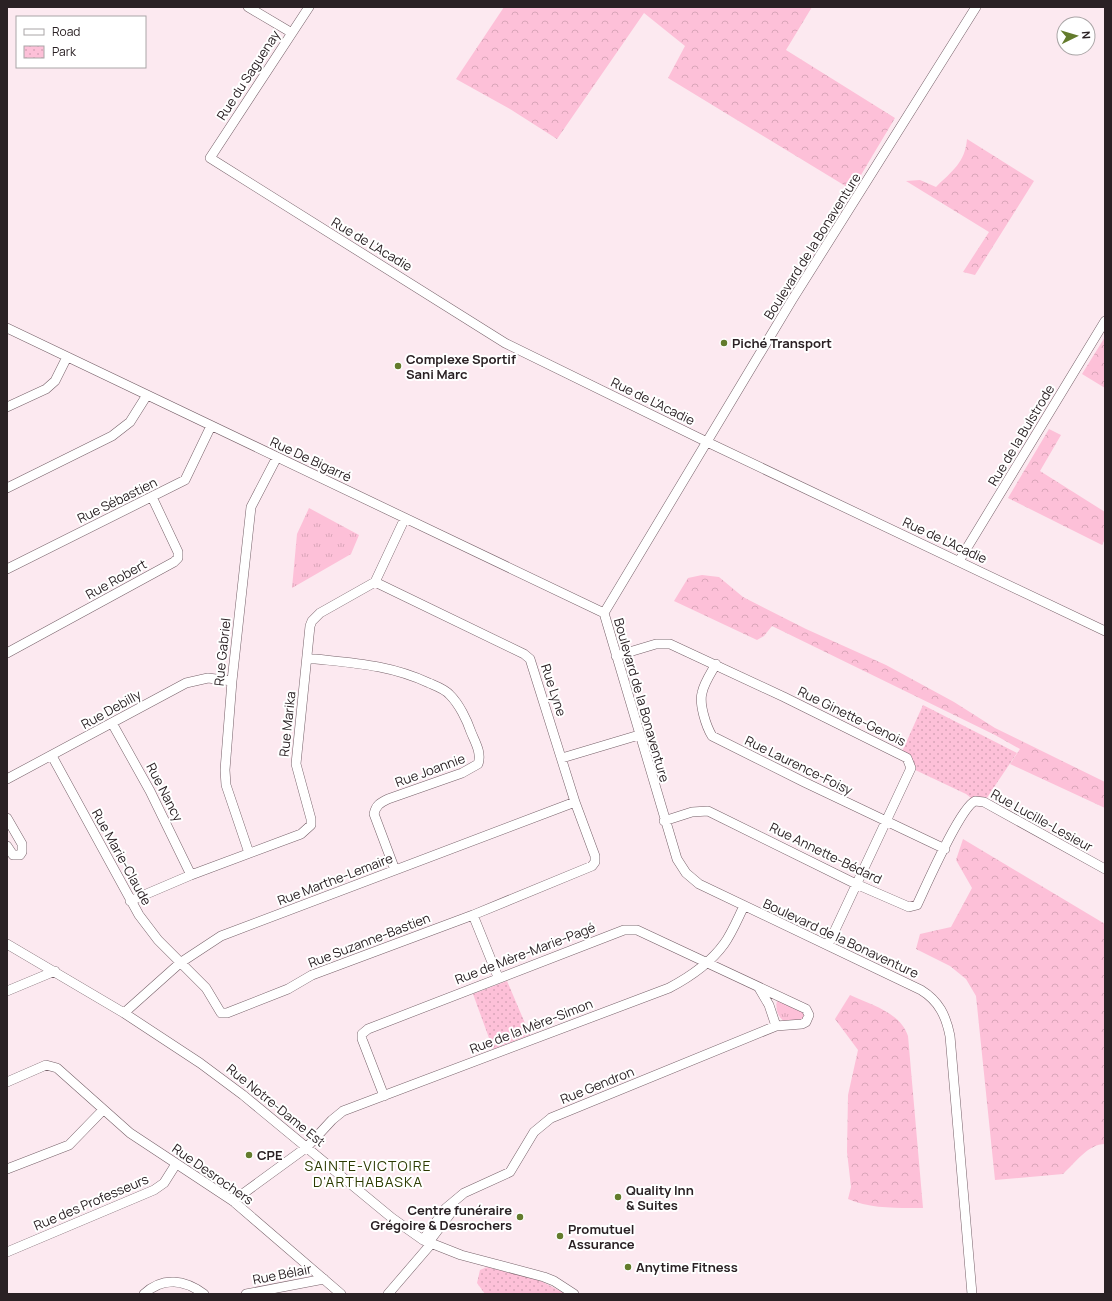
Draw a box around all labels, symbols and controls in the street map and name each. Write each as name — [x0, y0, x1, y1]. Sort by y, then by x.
legend — [16, 16, 146, 68]
north arrow — [1056, 16, 1096, 56]
text: Road — [52, 23, 80, 40]
street label: Rue du Saguenay — [212, 27, 284, 123]
text: N — [1079, 30, 1094, 40]
text: Park — [52, 43, 77, 60]
street label: Boulevard de la Bonaventure — [759, 169, 865, 323]
street label: Rue de L'Acadie — [328, 213, 416, 275]
place label: Piché Transport — [732, 334, 832, 352]
marker: Piché Transport — [719, 338, 729, 348]
place label: Complexe Sportif Sani Marc — [406, 350, 516, 383]
marker: Complexe Sportif Sani Marc — [393, 361, 403, 371]
street label: Rue de L'Acadie — [608, 373, 698, 429]
street label: Rue de la Bulstrode — [984, 381, 1059, 489]
street label: Rue De Bigarré — [267, 432, 355, 486]
street label: Rue Sébastien — [74, 473, 160, 527]
street label: Rue de L'Acadie — [900, 513, 991, 568]
street label: Rue Robert — [82, 555, 150, 603]
street label: Boulevard de la Bonaventure — [610, 616, 674, 784]
street label: Rue Gabriel — [209, 617, 235, 687]
street label: Rue Lyne — [537, 661, 571, 719]
street label: Rue Ginette-Genois — [795, 682, 909, 750]
street label: Rue Debilly — [78, 685, 144, 733]
street label: Rue Marika — [275, 690, 299, 758]
street label: Rue Laurence-Foisy — [742, 731, 856, 799]
street label: Rue Joannie — [393, 749, 468, 791]
street label: Rue Nancy — [143, 760, 188, 825]
street label: Rue Lucille-Lesieur — [988, 785, 1096, 856]
street label: Rue Marie-Claude — [88, 806, 156, 909]
street label: Rue Annette-Bédard — [767, 818, 885, 888]
street label: Rue Marthe-Lemaire — [275, 849, 396, 909]
street label: Boulevard de la Bonaventure — [760, 894, 922, 982]
street label: Rue Suzanne-Bastien — [305, 908, 433, 972]
street label: Rue de Mère-Marie-Pagé — [452, 918, 598, 988]
street label: Rue de la Mère-Simon — [467, 994, 595, 1058]
street label: Rue Notre-Dame Est — [223, 1060, 329, 1150]
street label: Rue Gendron — [557, 1062, 637, 1108]
street label: Rue Desrochers — [169, 1139, 257, 1209]
place label: CPE — [257, 1146, 283, 1164]
marker: CPE — [244, 1150, 254, 1160]
district label: SAINTE-VICTOIRE D'ARTHABASKA — [304, 1156, 432, 1191]
street label: Rue des Professeurs — [31, 1170, 151, 1234]
place label: Quality Inn & Suites — [626, 1181, 694, 1214]
marker: Quality Inn & Suites — [613, 1192, 623, 1202]
place label: Centre funéraire Grégoire & Desrochers — [371, 1201, 512, 1234]
marker: Centre funéraire Grégoire & Desrochers — [515, 1212, 525, 1222]
place label: Promutuel Assurance — [568, 1220, 635, 1253]
marker: Promutuel Assurance — [555, 1231, 565, 1241]
place label: Anytime Fitness — [636, 1258, 738, 1276]
street label: Rue Bélair — [251, 1259, 313, 1289]
marker: Anytime Fitness — [623, 1262, 633, 1272]

